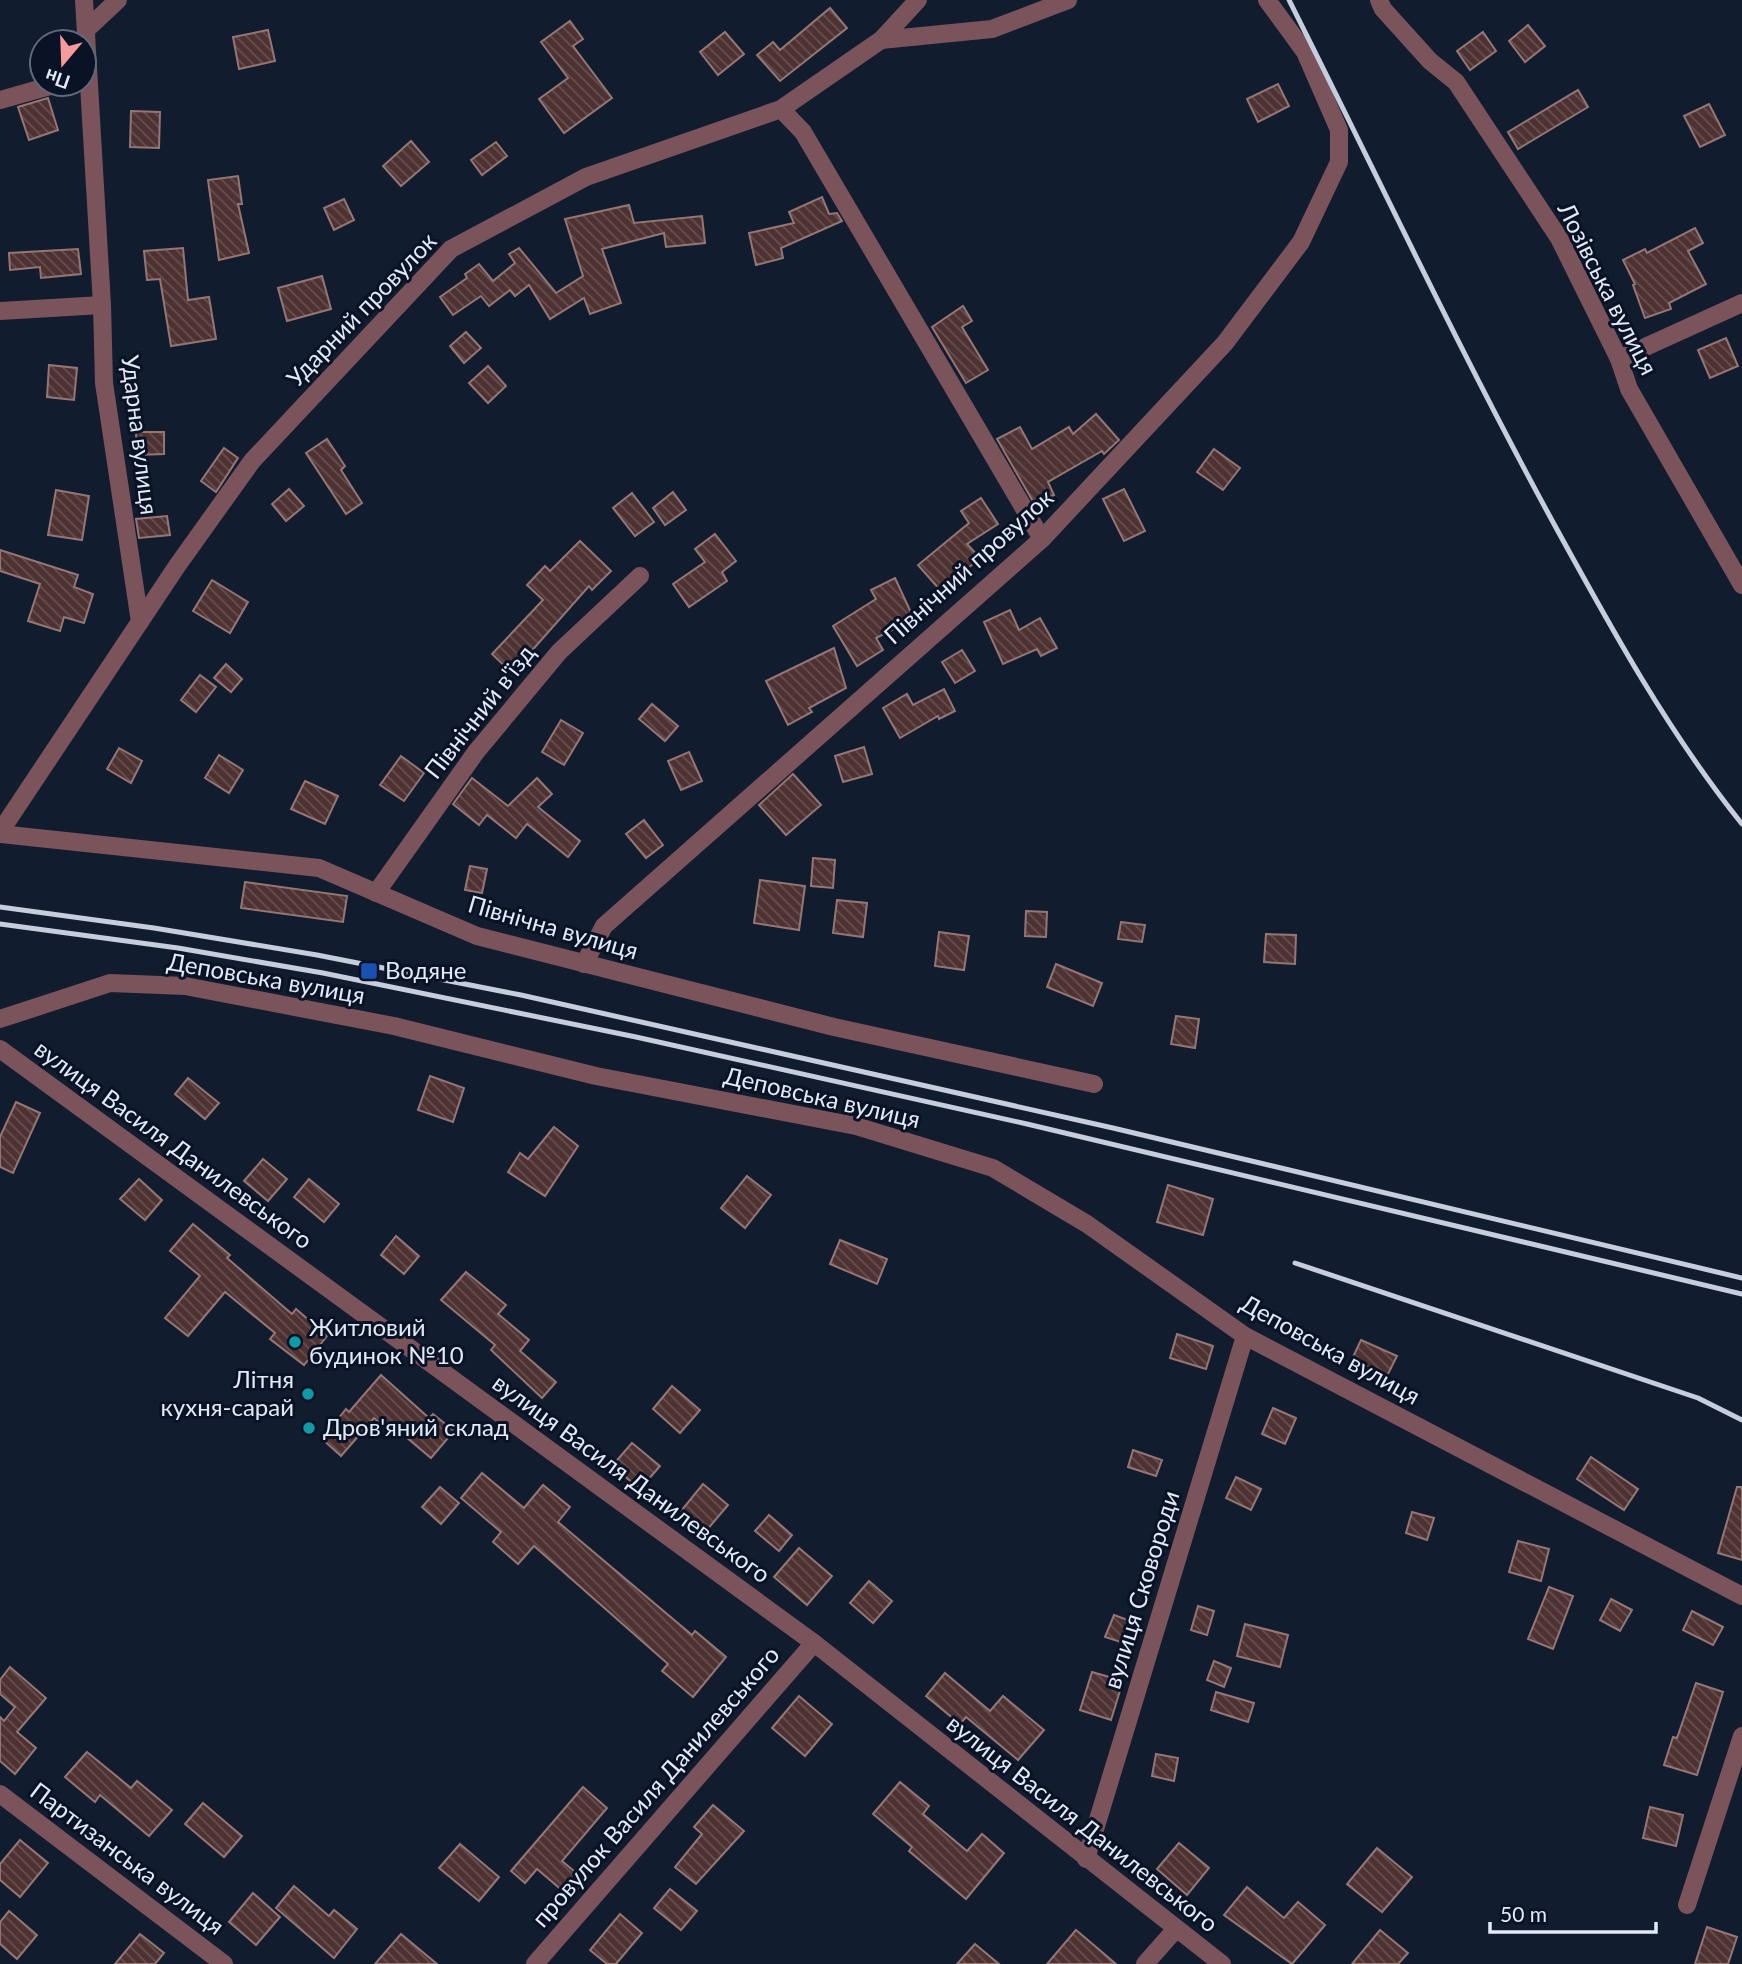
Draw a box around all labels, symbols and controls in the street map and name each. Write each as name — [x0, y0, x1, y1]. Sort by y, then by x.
north arrow — [28, 28, 98, 98]
text: Пн — [42, 65, 73, 94]
street label: Лозівська вулиця — [1552, 196, 1664, 379]
street label: Ударний провулок — [280, 226, 442, 392]
street label: Ударна вулиця — [116, 353, 165, 516]
street label: Північний провулок — [877, 482, 1059, 649]
street label: Північний в'їзд — [417, 638, 540, 784]
street label: Північна вулиця — [465, 888, 642, 965]
street label: Деповська вулиця — [165, 946, 367, 1009]
place label: Водяне — [385, 955, 466, 984]
marker: Водяне — [359, 961, 379, 981]
street label: вулиця Василя Данилевського — [30, 1033, 318, 1254]
street label: Деповська вулиця — [721, 1060, 923, 1133]
street label: Деповська вулиця — [1236, 1287, 1425, 1410]
place label: Житловий будинок №10 — [309, 1312, 464, 1369]
marker: Житловий будинок №10 — [287, 1334, 303, 1350]
place label: Літня кухня-сарай — [160, 1364, 294, 1421]
street label: вулиця Василя Данилевського — [488, 1367, 776, 1588]
marker: Літня кухня-сарай — [300, 1386, 316, 1402]
place label: Дров'яний склад — [323, 1412, 509, 1441]
marker: Дров'яний склад — [301, 1420, 317, 1436]
street label: вулиця Сковороди — [1097, 1487, 1184, 1692]
street label: провулок Василя Данилевського — [525, 1640, 785, 1932]
street label: вулиця Василя Данилевського — [942, 1708, 1224, 1938]
street label: Партизанська вулиця — [25, 1776, 230, 1940]
scale bar — [1490, 1890, 1656, 1934]
text: 50 m — [1500, 1901, 1547, 1926]

